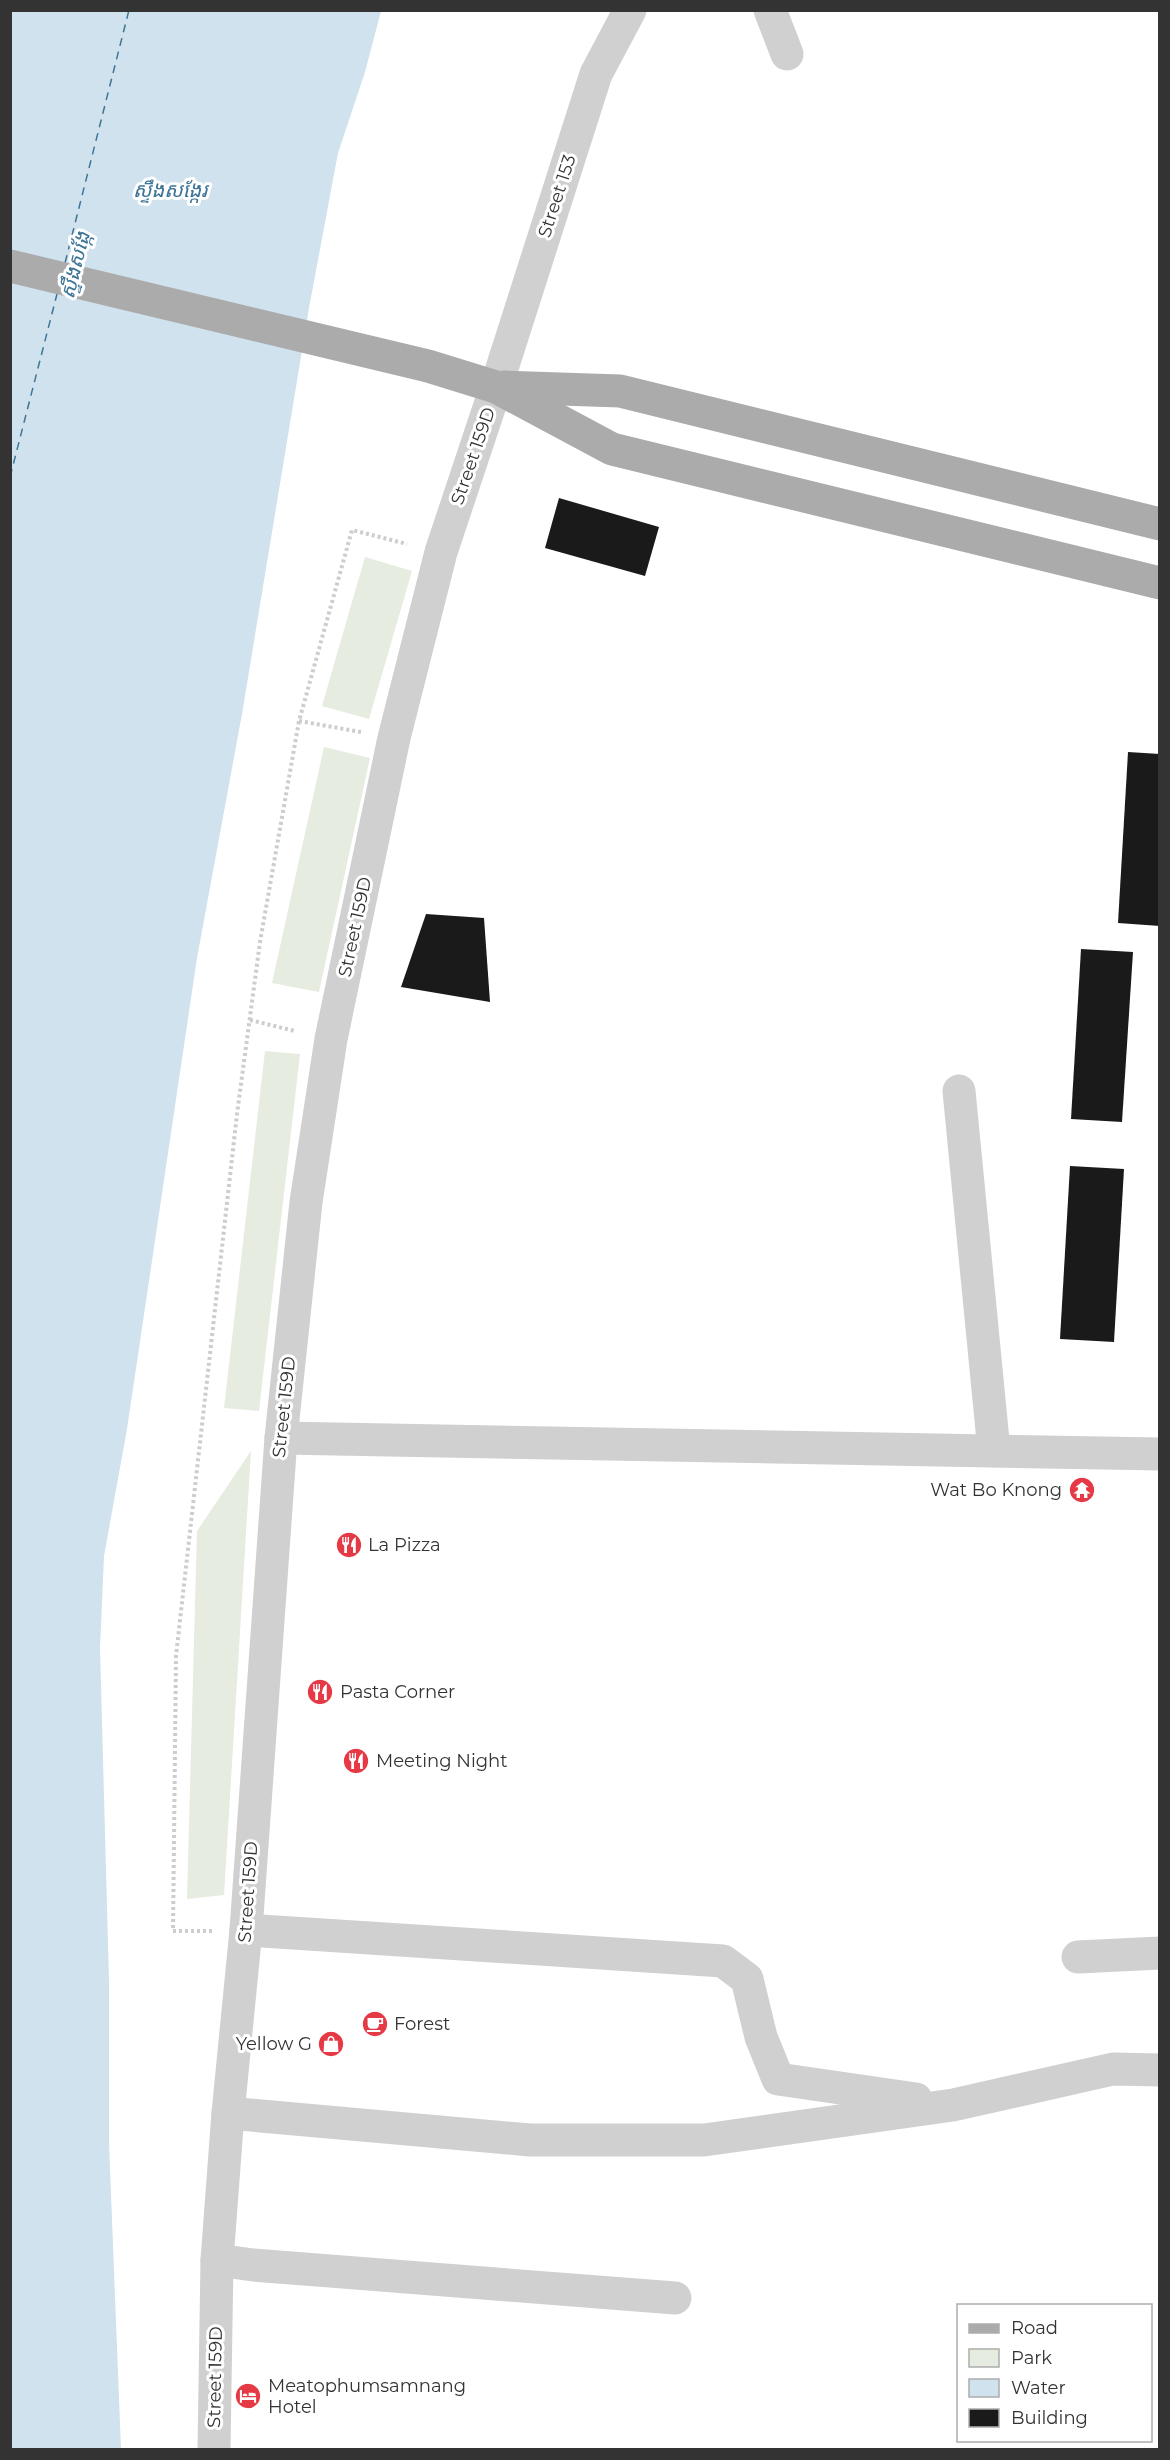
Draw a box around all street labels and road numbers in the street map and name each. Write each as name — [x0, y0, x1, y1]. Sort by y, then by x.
street label: Street 153 — [533, 152, 581, 240]
street label: Street 159D — [446, 404, 500, 508]
street label: Street 159D — [334, 875, 376, 979]
street label: Street 159D — [268, 1355, 300, 1459]
street label: Street 159D — [233, 1841, 263, 1943]
street label: Street 159D — [203, 2326, 227, 2428]

